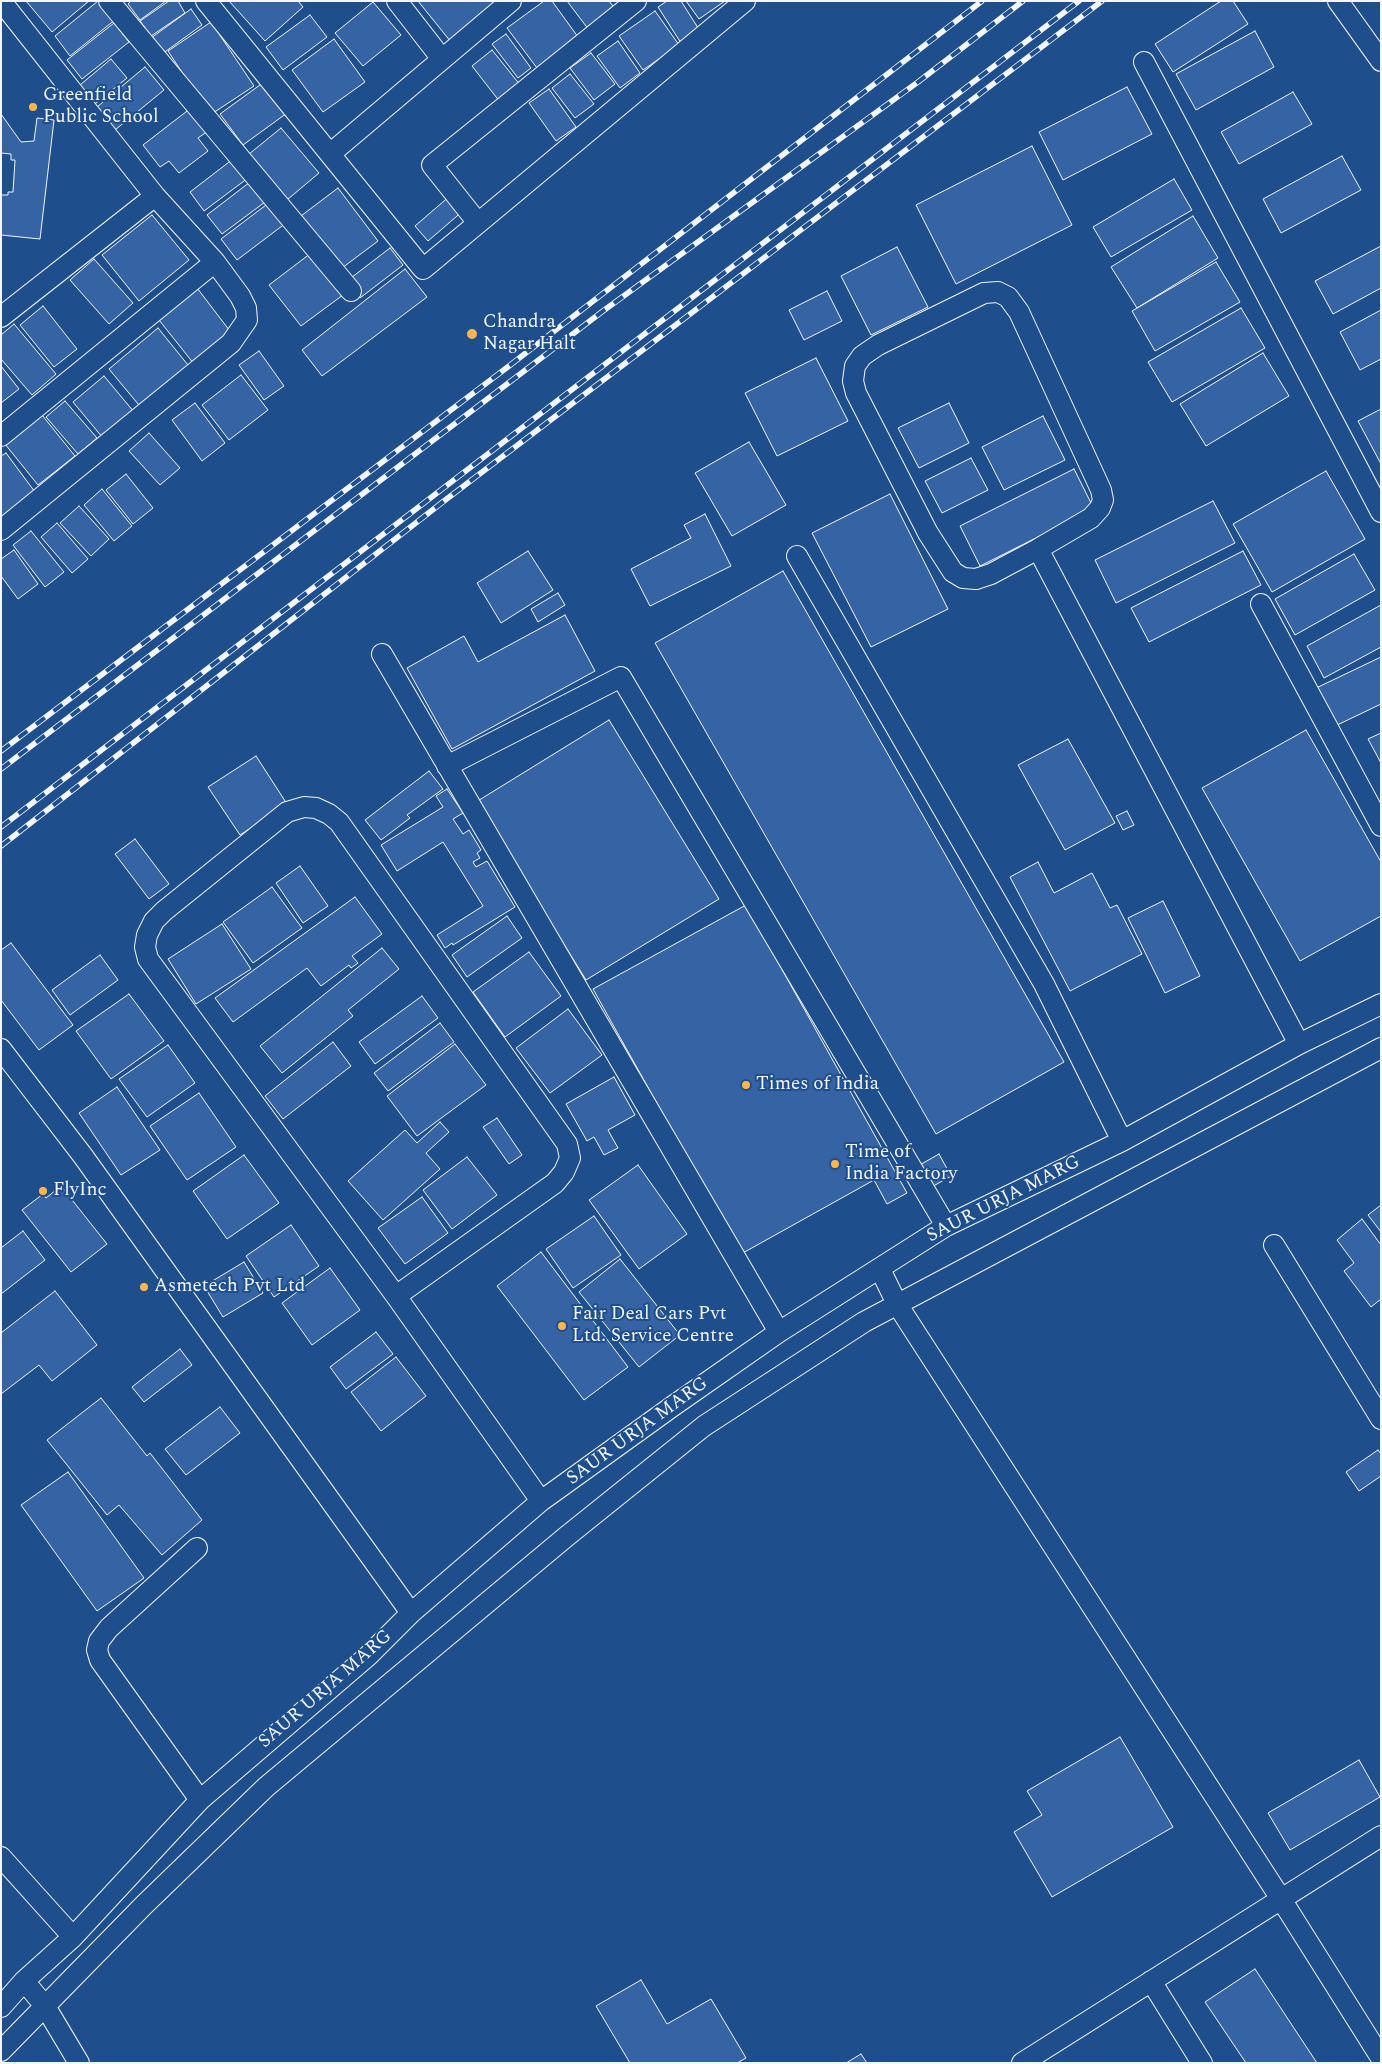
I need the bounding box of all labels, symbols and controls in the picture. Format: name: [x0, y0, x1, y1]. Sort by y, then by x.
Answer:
place label: Greenfield Public School: [43, 85, 159, 129]
marker: Greenfield Public School: [27, 101, 39, 113]
place label: Chandra Nagar Halt: [483, 312, 576, 356]
marker: Chandra Nagar Halt: [465, 327, 479, 341]
place label: Times of India: [756, 1074, 879, 1096]
marker: Times of India: [740, 1079, 752, 1091]
place label: Time of India Factory: [845, 1142, 957, 1186]
street label: SAUR URJA MARG: [923, 1151, 1085, 1249]
marker: Time of India Factory: [829, 1158, 841, 1170]
place label: FlyInc: [53, 1180, 107, 1202]
marker: FlyInc: [37, 1185, 49, 1197]
place label: Asmetech Pvt Ltd: [154, 1276, 305, 1298]
marker: Asmetech Pvt Ltd: [138, 1281, 150, 1293]
place label: Fair Deal Cars Pvt Ltd. Service Centre: [572, 1304, 734, 1348]
marker: Fair Deal Cars Pvt Ltd. Service Centre: [556, 1320, 568, 1332]
street label: SAUR URJA MARG: [563, 1373, 713, 1491]
street label: SAUR URJA MARG: [255, 1626, 397, 1754]

